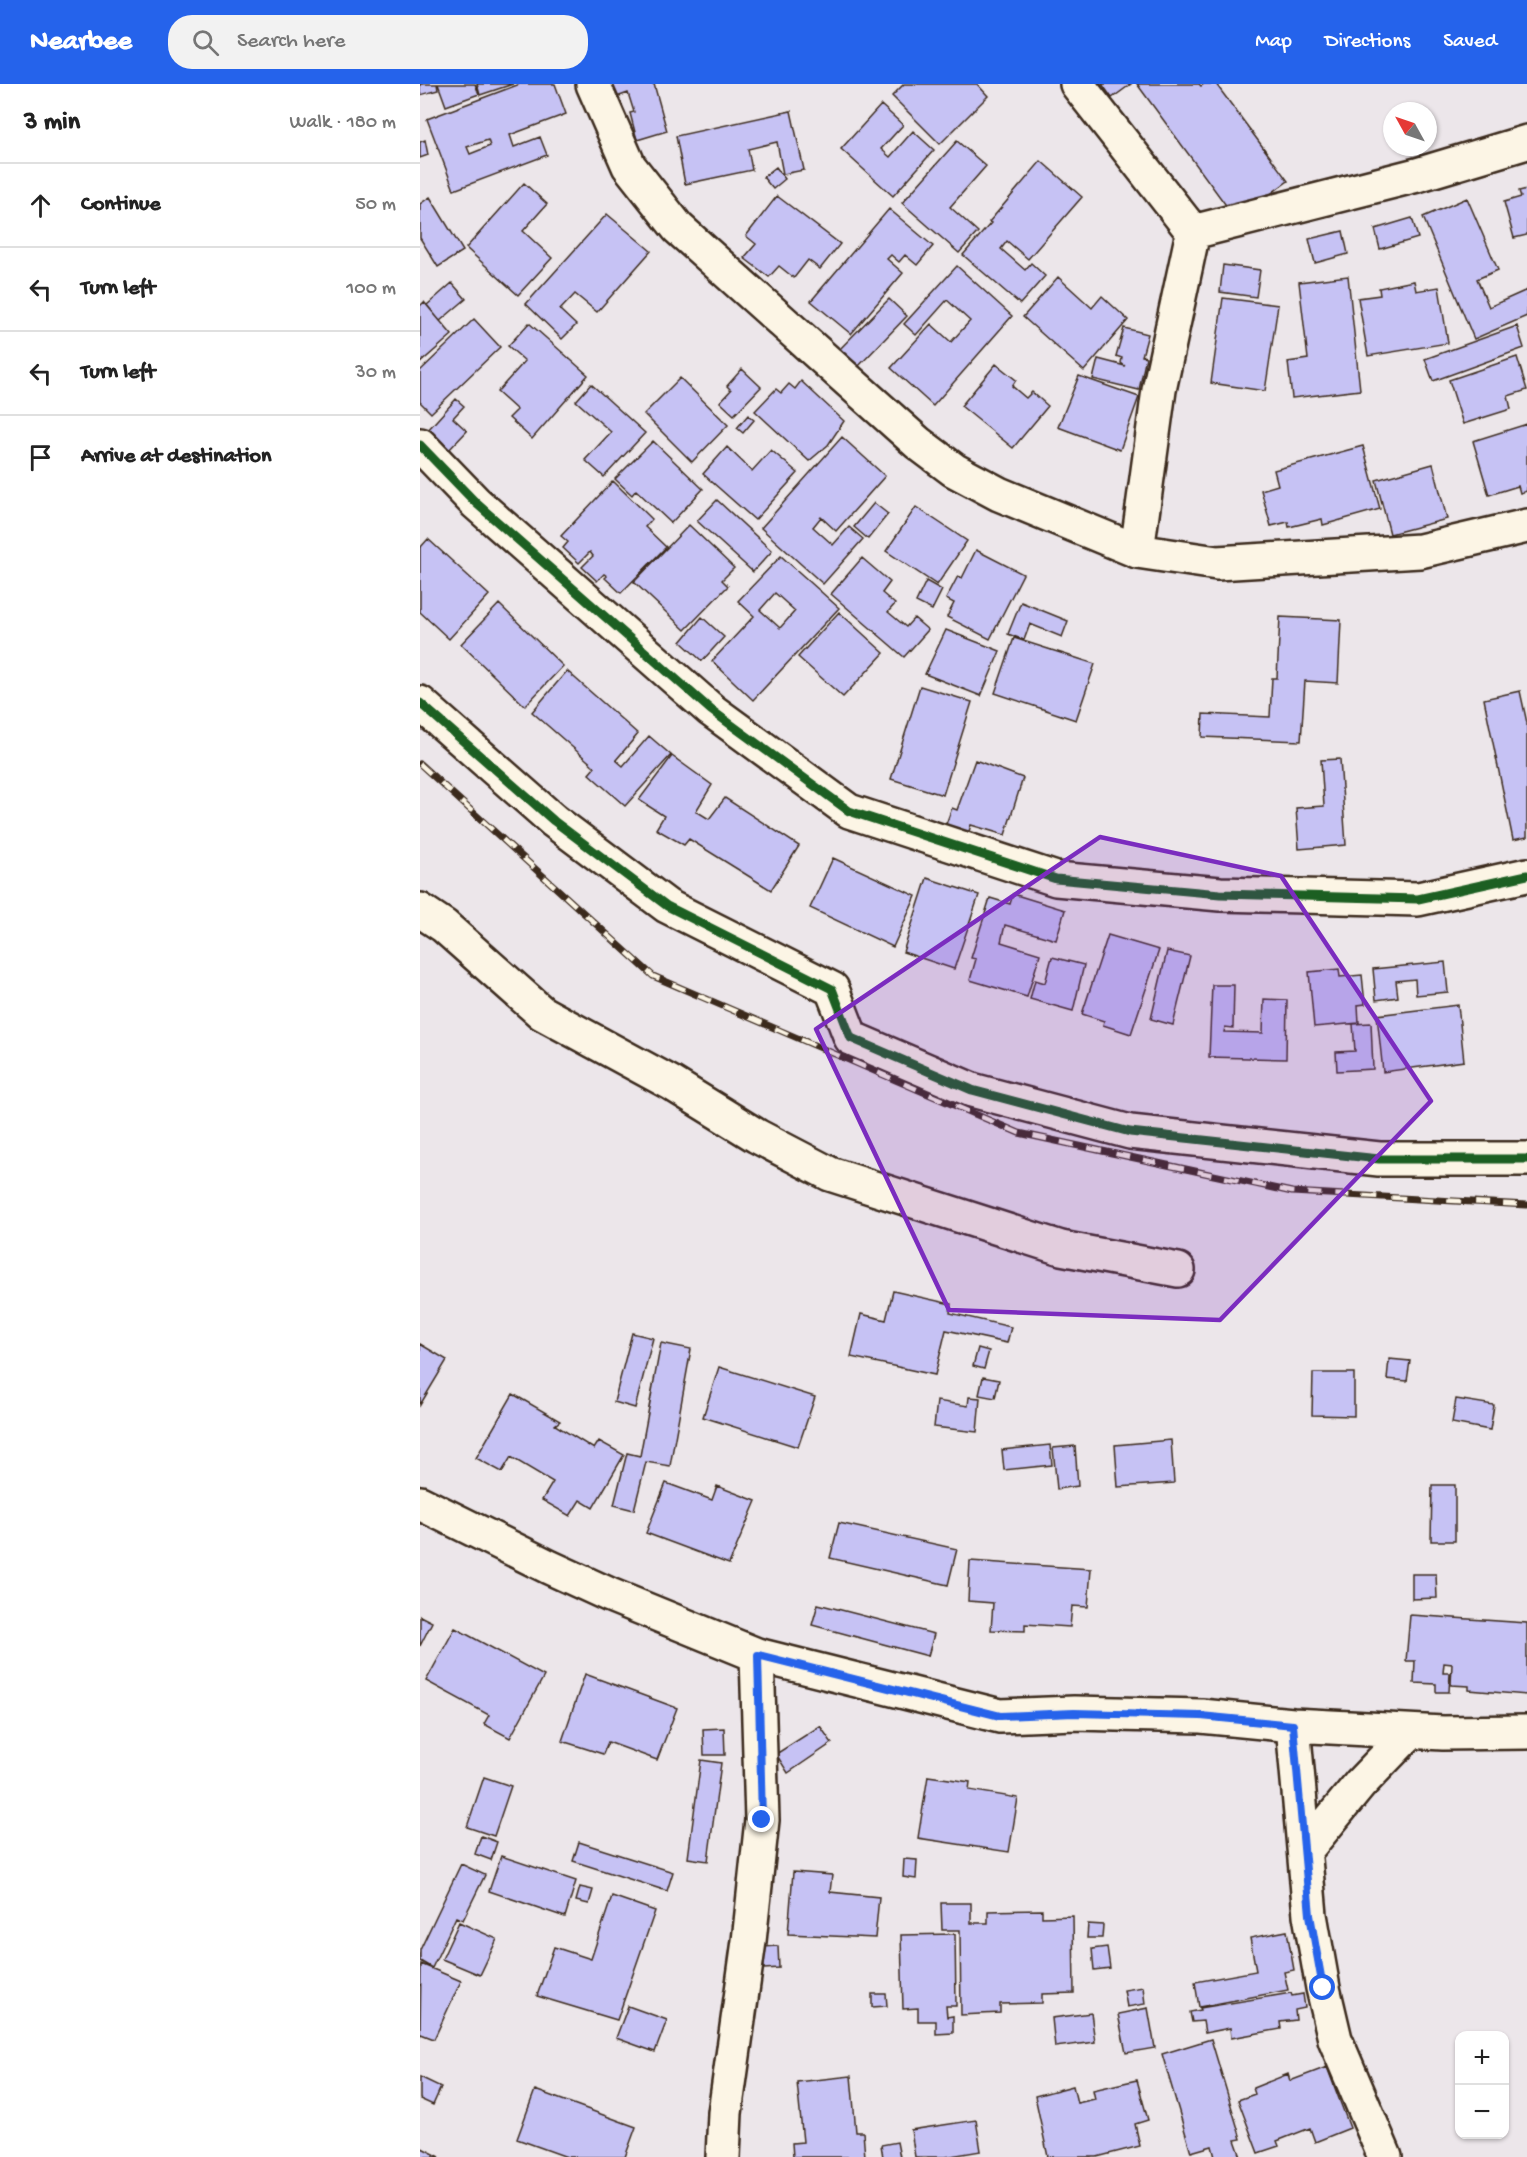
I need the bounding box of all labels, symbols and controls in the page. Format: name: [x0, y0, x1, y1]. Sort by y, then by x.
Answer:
search box: [168, 15, 588, 69]
text: Nearbee: [30, 26, 132, 59]
icon: search: [189, 26, 222, 59]
text: Search here: [237, 29, 345, 55]
text: Map: [1255, 30, 1292, 55]
text: Directions: [1325, 30, 1410, 55]
text: Saved: [1443, 30, 1497, 55]
north arrow: [1383, 102, 1437, 156]
text: 3 min: [24, 108, 80, 139]
text: Walk · 180 m: [289, 112, 396, 135]
icon: ahead: [24, 189, 57, 222]
text: Continue: [81, 192, 161, 218]
text: 50 m: [355, 194, 396, 217]
icon: left: [24, 273, 57, 306]
text: Turn left: [81, 276, 155, 302]
text: 100 m: [346, 278, 396, 301]
icon: left: [24, 357, 57, 390]
text: Turn left: [81, 360, 155, 386]
text: 30 m: [355, 362, 396, 385]
icon: arrive: [24, 441, 57, 474]
text: Arrive at destination: [81, 444, 271, 470]
route end: [748, 1806, 774, 1832]
route start: [1309, 1974, 1335, 2000]
map controls: [1455, 2031, 1509, 2139]
button: +: [1455, 2031, 1509, 2085]
button: −: [1455, 2085, 1509, 2139]

